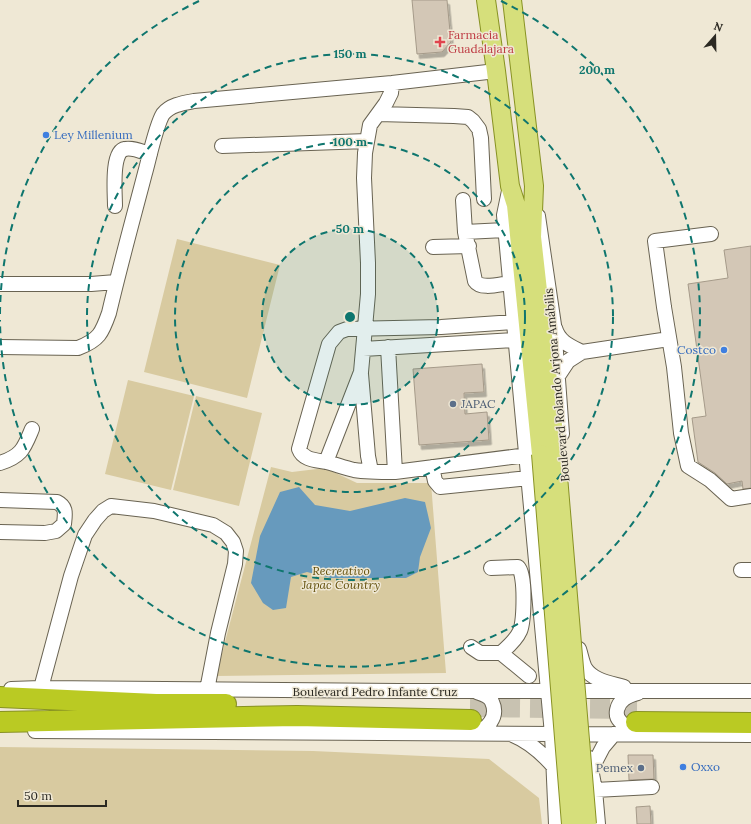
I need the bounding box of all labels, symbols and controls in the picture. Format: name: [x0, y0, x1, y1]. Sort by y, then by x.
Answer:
north arrow: [695, 16, 735, 56]
text: N: [712, 19, 725, 35]
place label: Farmacia Guadalajara: [448, 27, 514, 56]
marker: Farmacia Guadalajara: [435, 37, 445, 47]
text: 150 m: [333, 46, 367, 61]
text: 200 m: [579, 62, 615, 77]
place label: Ley Millenium: [54, 127, 133, 142]
marker: Ley Millenium: [41, 130, 51, 140]
text: 100 m: [333, 134, 367, 149]
text: 50 m: [336, 221, 364, 236]
street label: Boulevard Rolando Arjona Amábilis: [541, 287, 572, 482]
centre of rings: [343, 310, 357, 324]
place label: Costco: [677, 342, 716, 357]
marker: Costco: [719, 345, 729, 355]
place label: JAPAC: [460, 396, 496, 411]
marker: JAPAC: [448, 399, 458, 409]
park label: Recreativo Japac Country: [301, 563, 380, 592]
street label: Boulevard Pedro Infante Cruz: [293, 684, 457, 699]
place label: Oxxo: [691, 759, 720, 774]
place label: Pemex: [596, 760, 634, 775]
marker: Oxxo: [678, 762, 688, 772]
marker: Pemex: [636, 763, 646, 773]
scale bar: [18, 782, 106, 808]
text: 50 m: [24, 788, 52, 803]

